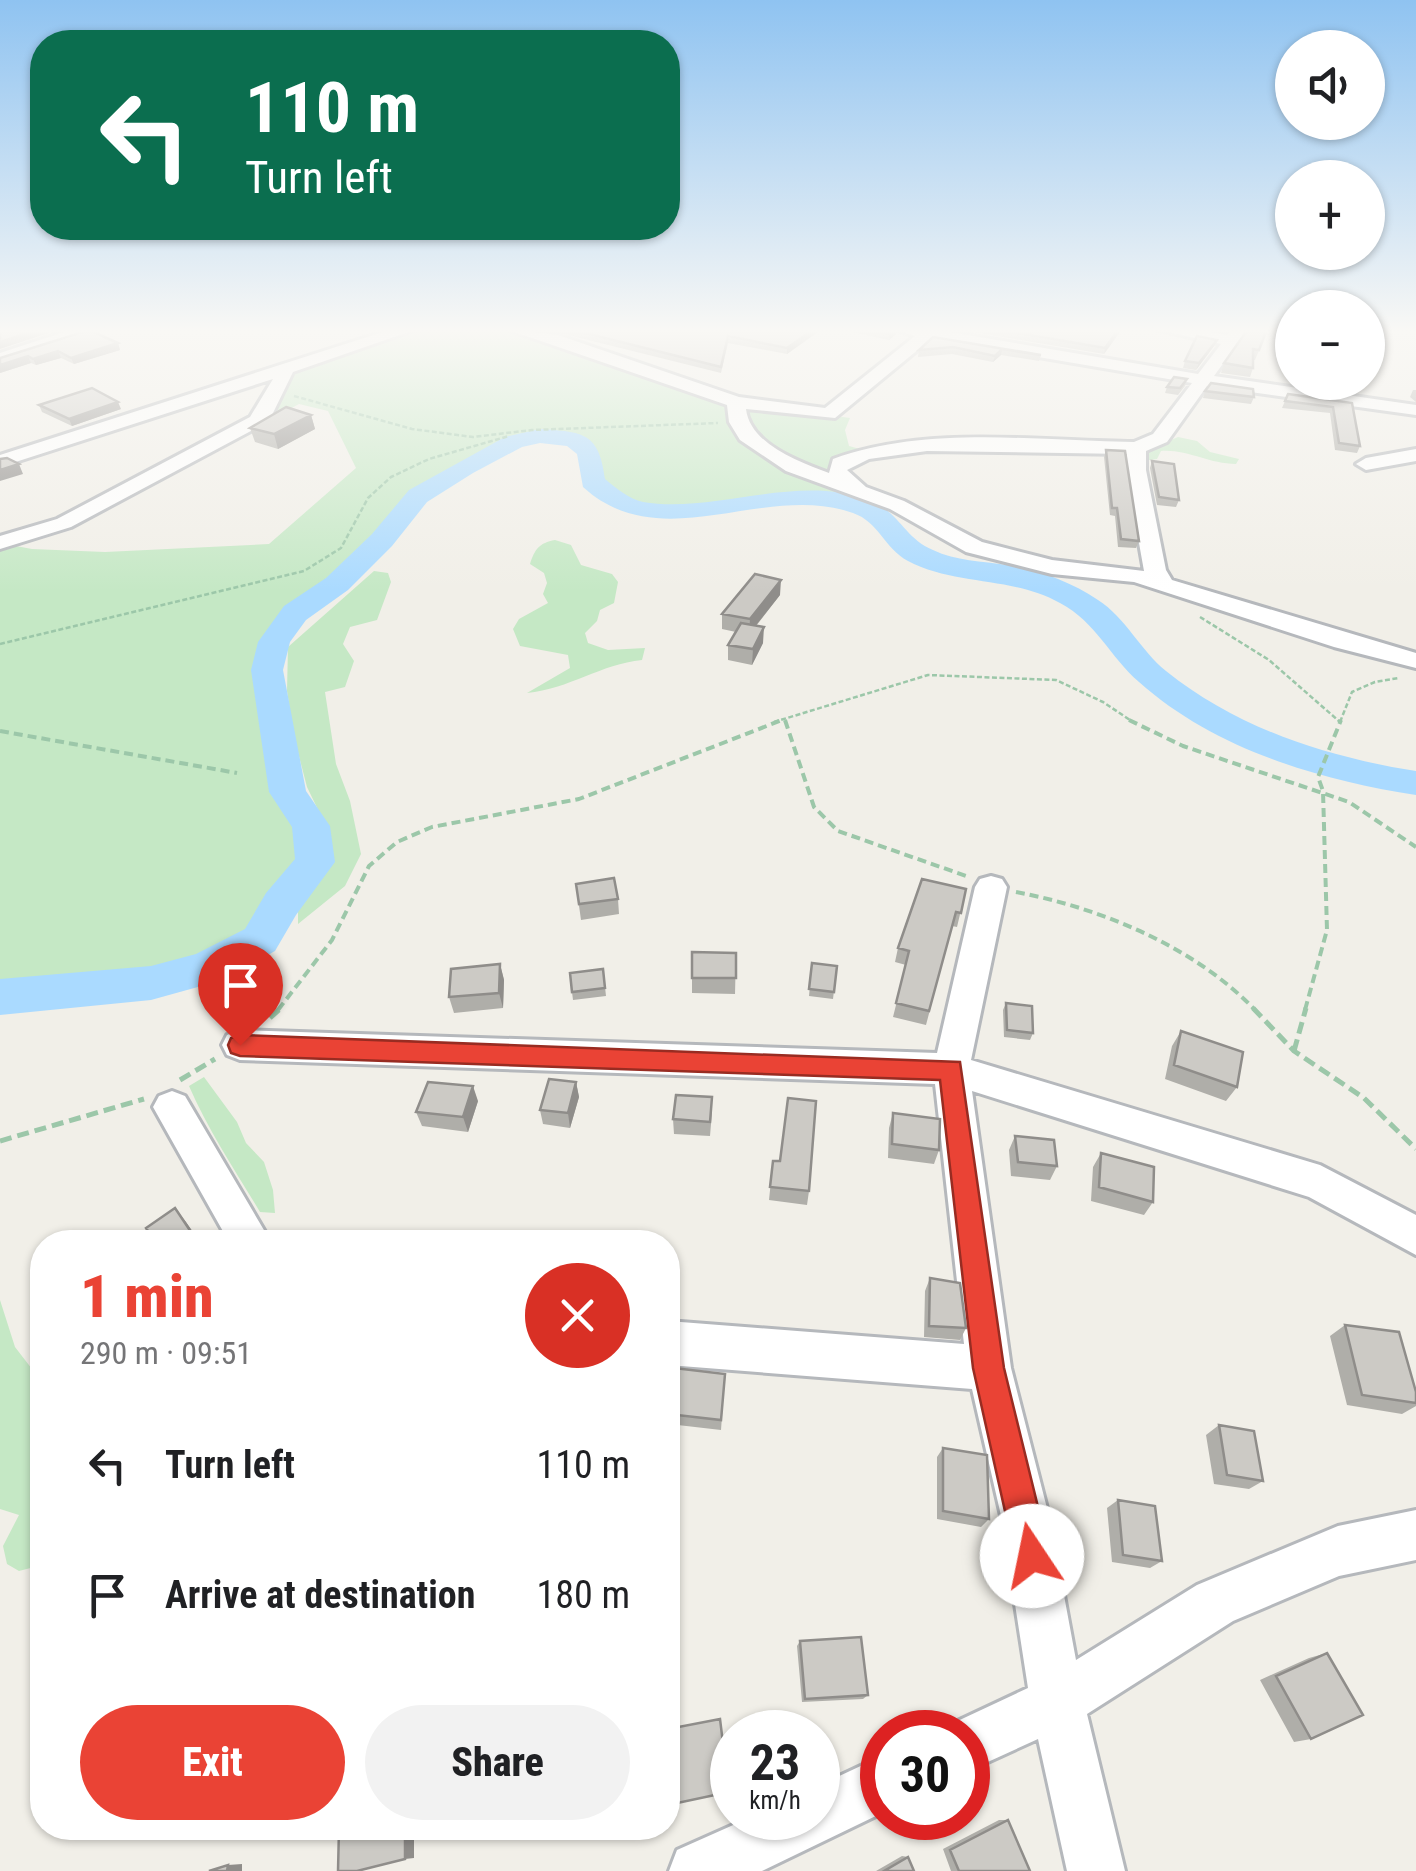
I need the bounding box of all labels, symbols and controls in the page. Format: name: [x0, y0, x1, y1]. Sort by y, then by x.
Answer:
map controls: [1275, 30, 1385, 400]
button: sound: [1275, 30, 1385, 140]
text: 110 m: [245, 67, 419, 149]
icon: left: [80, 70, 210, 200]
text: Turn left: [245, 151, 393, 204]
button: +: [1275, 160, 1385, 270]
button: −: [1275, 290, 1385, 400]
pin: [198, 943, 283, 1046]
icon: arrive: [213, 958, 268, 1013]
text: 1 min: [80, 1261, 214, 1332]
button: close: [525, 1263, 630, 1368]
text: 290 m · 09:51: [80, 1334, 252, 1372]
icon: left: [80, 1438, 135, 1493]
text: Turn left: [165, 1443, 295, 1487]
text: 110 m: [536, 1443, 630, 1487]
position arrow: [980, 1504, 1084, 1608]
icon: arrive: [80, 1568, 135, 1623]
text: Arrive at destination: [165, 1573, 475, 1617]
text: 180 m: [536, 1573, 630, 1617]
button: Exit: [80, 1705, 345, 1820]
button: Share: [365, 1705, 630, 1820]
speed limit sign: 30: [860, 1710, 990, 1840]
text: 23: [750, 1734, 800, 1792]
text: km/h: [749, 1786, 801, 1815]

